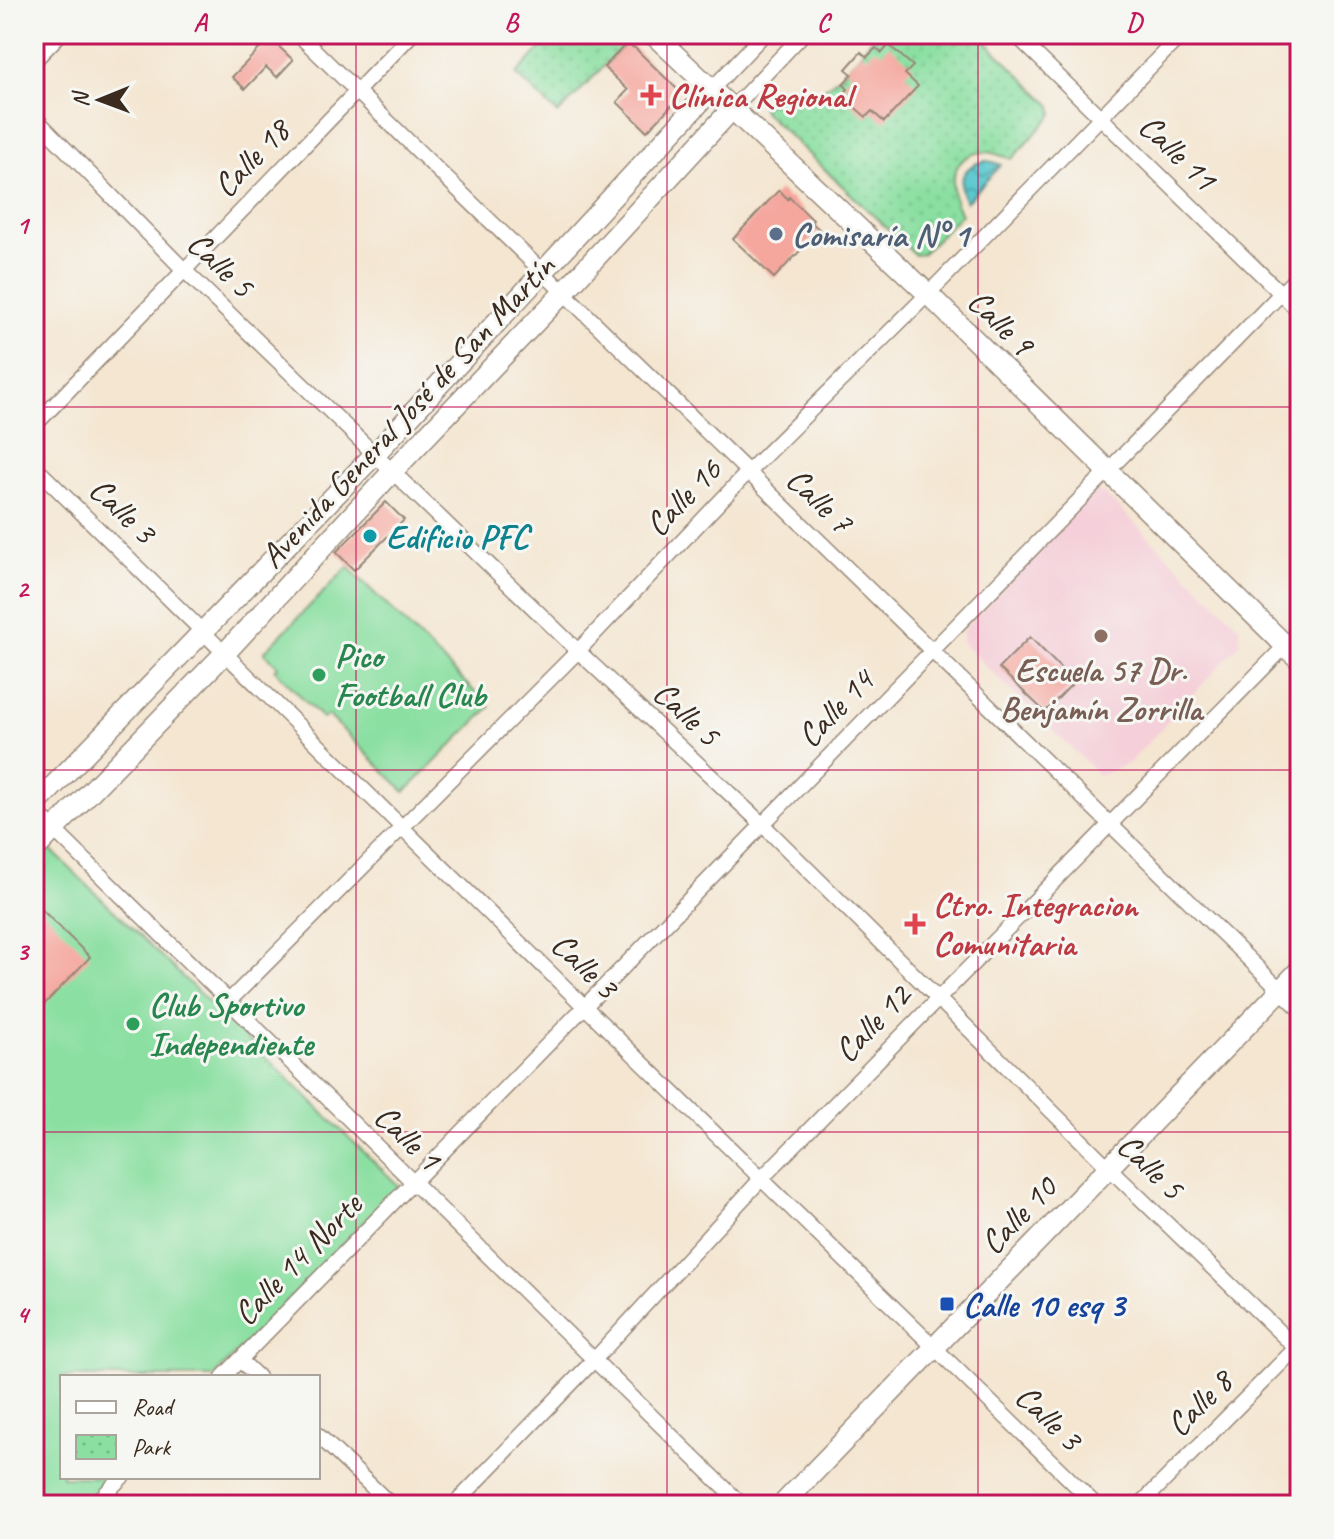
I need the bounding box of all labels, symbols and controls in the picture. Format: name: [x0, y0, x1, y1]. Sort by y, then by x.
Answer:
text: A: [193, 6, 208, 39]
text: B: [504, 6, 520, 39]
text: C: [817, 6, 833, 39]
text: D: [1126, 6, 1144, 39]
north arrow: [60, 60, 140, 140]
place label: Clínica Regional: [669, 74, 857, 117]
marker: Clínica Regional: [640, 84, 662, 106]
text: N: [67, 90, 95, 107]
street label: Calle 11: [1130, 104, 1227, 201]
street label: Calle 18: [203, 107, 301, 206]
text: 1: [16, 209, 31, 242]
place label: Comisaría N° 1: [792, 213, 973, 256]
street label: Calle 5: [178, 222, 265, 307]
marker: Comisaría N° 1: [767, 225, 785, 243]
street label: Avenida General José de San Martín: [250, 244, 565, 577]
street label: Calle 9: [959, 280, 1045, 366]
street label: Calle 16: [635, 448, 732, 545]
street label: Calle 7: [777, 458, 864, 543]
street label: Calle 3: [80, 468, 168, 554]
place label: Edificio PFC: [386, 515, 533, 558]
marker: Edificio PFC: [361, 527, 379, 545]
text: 2: [16, 572, 30, 605]
marker: Escuela 57 Dr. Benjamín Zorrilla: [1092, 627, 1110, 645]
place label: Pico Football Club: [335, 634, 489, 716]
place label: Escuela 57 Dr. Benjamín Zorrilla: [1000, 648, 1205, 730]
street label: Calle 14: [787, 657, 885, 756]
marker: Pico Football Club: [310, 666, 328, 684]
street label: Calle 5: [644, 671, 731, 756]
place label: Ctro. Integracion Comunitaria: [933, 883, 1140, 965]
marker: Ctro. Integracion Comunitaria: [904, 913, 926, 935]
street label: Calle 3: [542, 923, 630, 1009]
text: 3: [16, 935, 30, 968]
street label: Calle 12: [824, 973, 921, 1071]
place label: Club Sportivo Independiente: [149, 983, 316, 1065]
marker: Club Sportivo Independiente: [124, 1015, 142, 1033]
street label: Calle 1: [365, 1095, 452, 1180]
street label: Calle 5: [1108, 1124, 1195, 1209]
street label: Calle 10: [970, 1165, 1067, 1263]
street label: Calle 14 Norte: [223, 1182, 372, 1334]
place label: Calle 10 esq 3: [963, 1283, 1127, 1326]
marker: Calle 10 esq 3: [938, 1295, 956, 1313]
text: 4: [16, 1298, 31, 1331]
street label: Calle 8: [1157, 1358, 1244, 1445]
legend: [60, 1375, 320, 1479]
street label: Calle 3: [1006, 1375, 1094, 1461]
text: Road: [132, 1392, 176, 1422]
text: Park: [132, 1432, 172, 1462]

